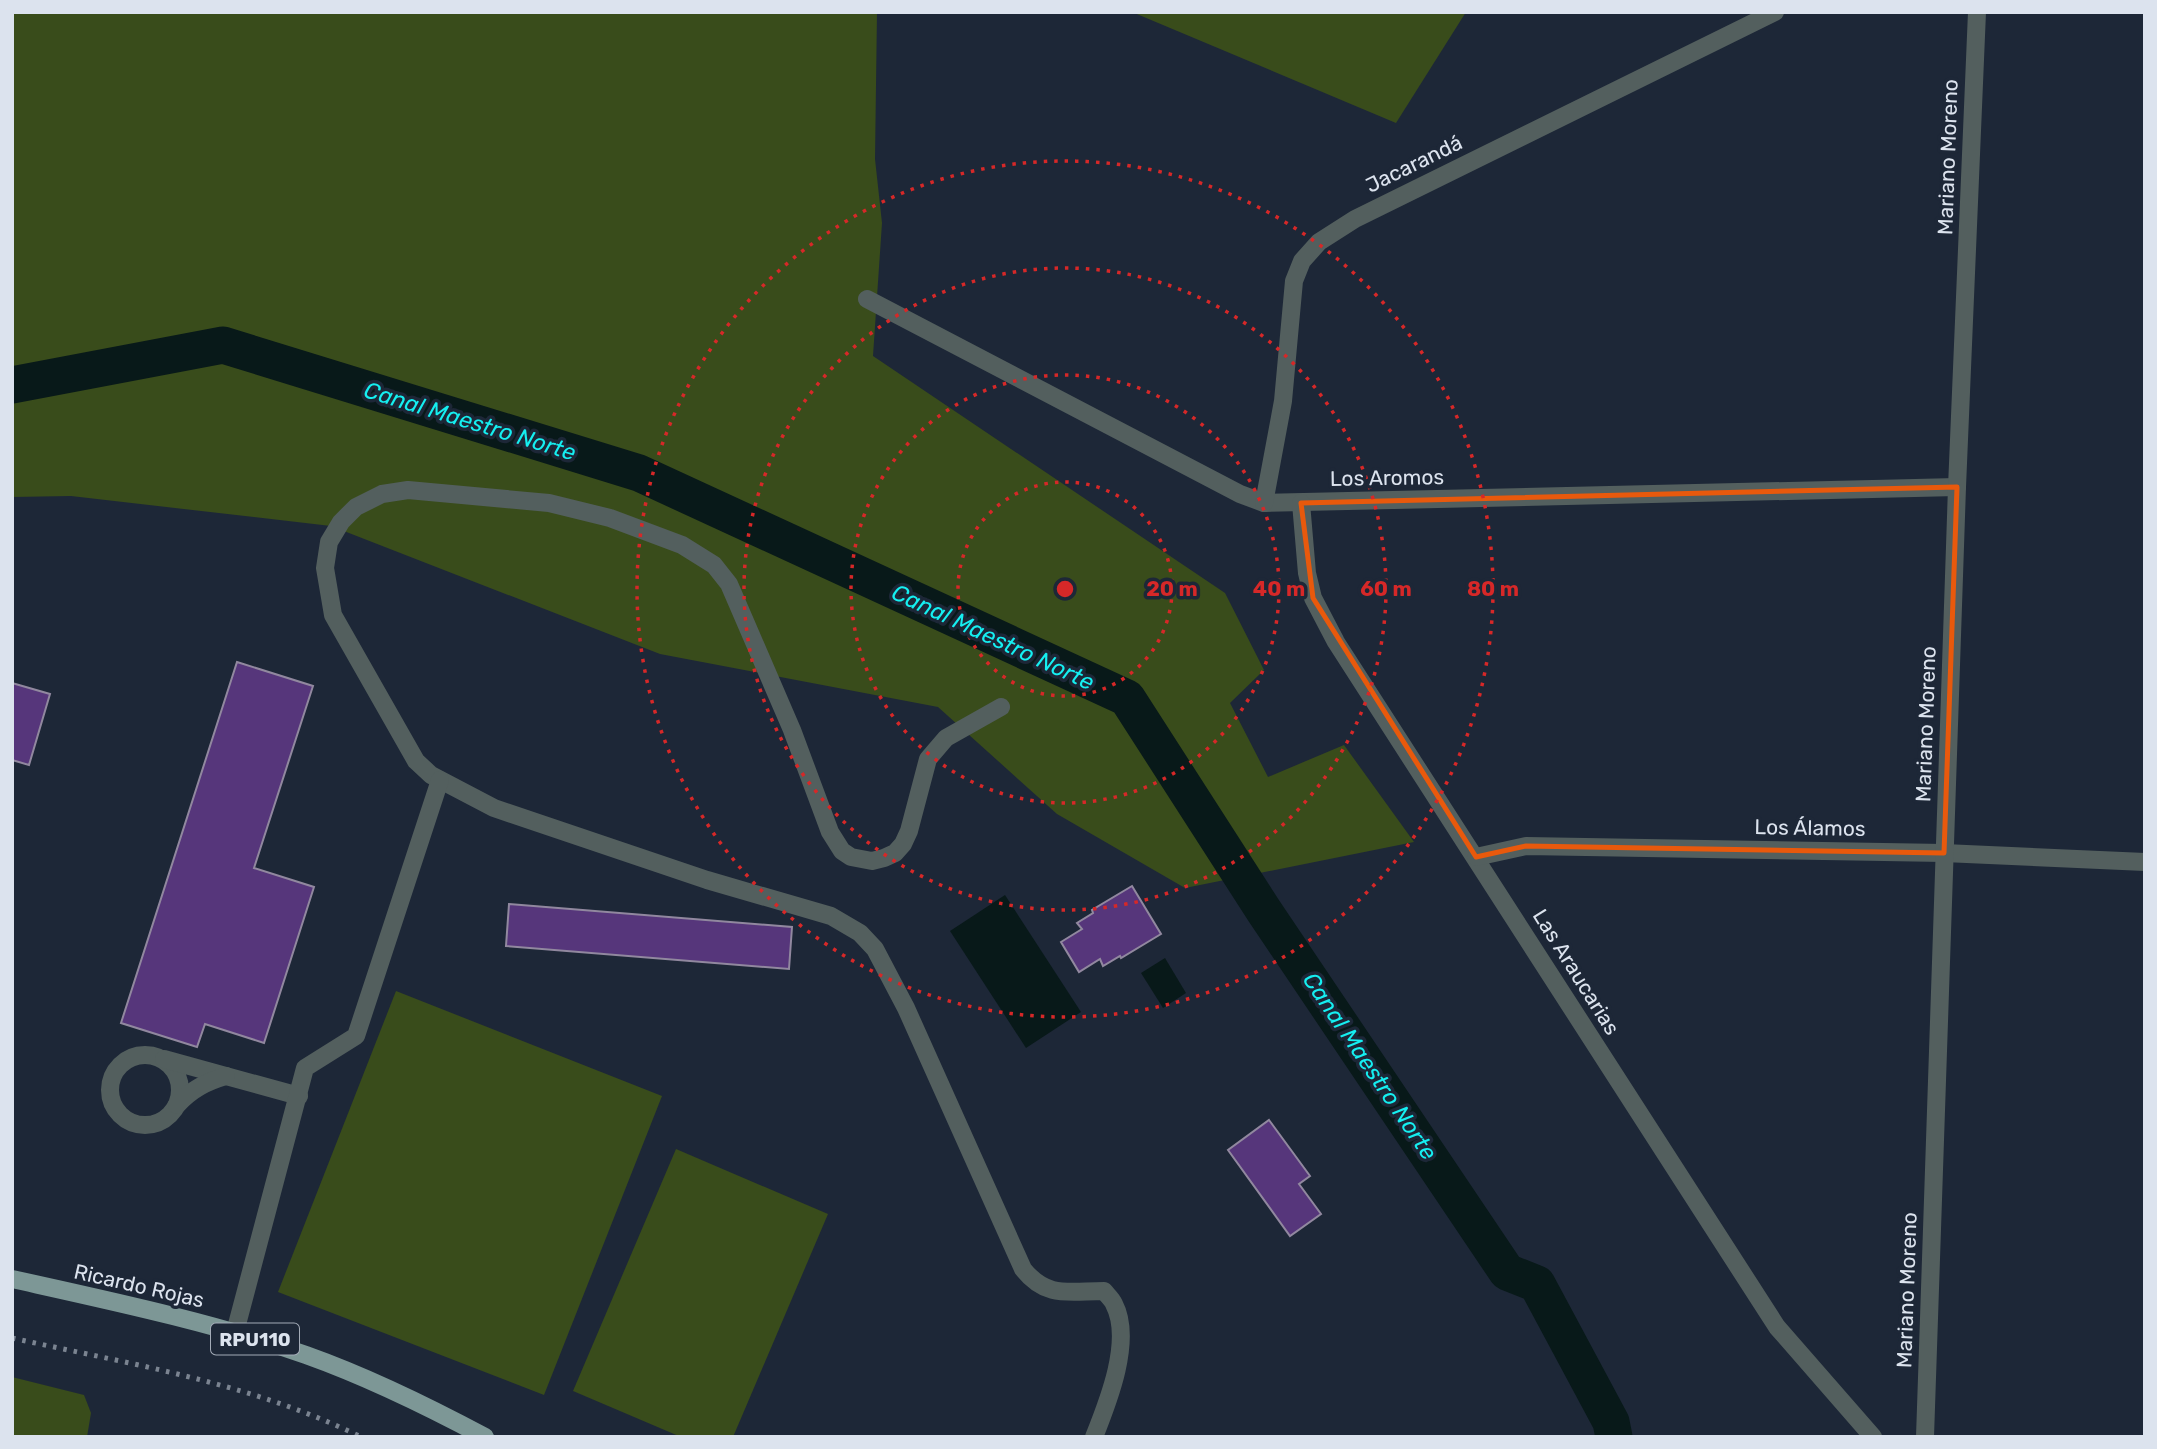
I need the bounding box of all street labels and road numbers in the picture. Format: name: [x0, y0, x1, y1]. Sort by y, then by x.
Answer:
street label: Mariano Moreno: [1932, 79, 1963, 235]
street label: Jacarandá: [1361, 129, 1466, 198]
street label: Los Aromos: [1330, 464, 1444, 491]
street label: Mariano Moreno: [1910, 646, 1941, 802]
street label: Los Álamos: [1754, 814, 1866, 841]
street label: Las Araucarias: [1528, 904, 1625, 1039]
street label: Mariano Moreno: [1891, 1212, 1922, 1368]
street label: Ricardo Rojas: [72, 1258, 207, 1313]
road number: RPU110: [211, 1324, 299, 1354]

